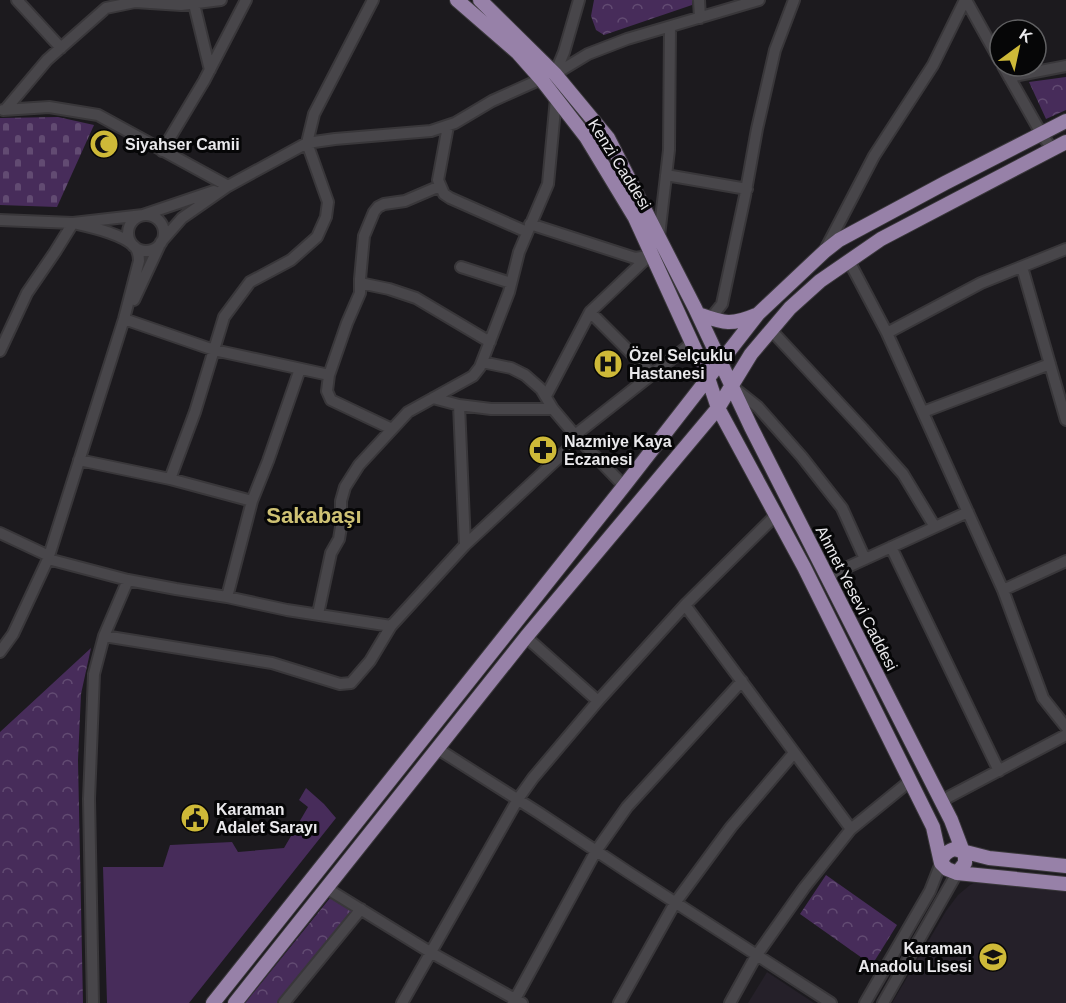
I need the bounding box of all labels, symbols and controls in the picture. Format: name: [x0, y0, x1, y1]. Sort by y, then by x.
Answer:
north arrow: [988, 18, 1048, 78]
text: K: [1016, 26, 1036, 46]
street label: Kenzi Caddesi: [585, 116, 654, 213]
mosque icon: Siyahser Camii: [88, 128, 120, 160]
place label: Siyahser Camii: [125, 136, 240, 153]
place label: Özel Selçuklu Hastanesi: [629, 346, 733, 382]
hospital icon: Özel Selçuklu Hastanesi: [592, 348, 624, 380]
place label: Nazmiye Kaya Eczanesi: [564, 433, 672, 468]
pharmacy icon: Nazmiye Kaya Eczanesi: [527, 434, 559, 466]
district label: Sakabaşı: [266, 503, 362, 528]
street label: Ahmet Yesevi Caddesi: [813, 523, 900, 673]
place label: Karaman Adalet Sarayı: [216, 801, 317, 836]
public building icon: Karaman Adalet Sarayı: [179, 802, 211, 834]
place label: Karaman Anadolu Lisesi: [858, 940, 972, 975]
school or university icon: Karaman Anadolu Lisesi: [977, 941, 1009, 973]

